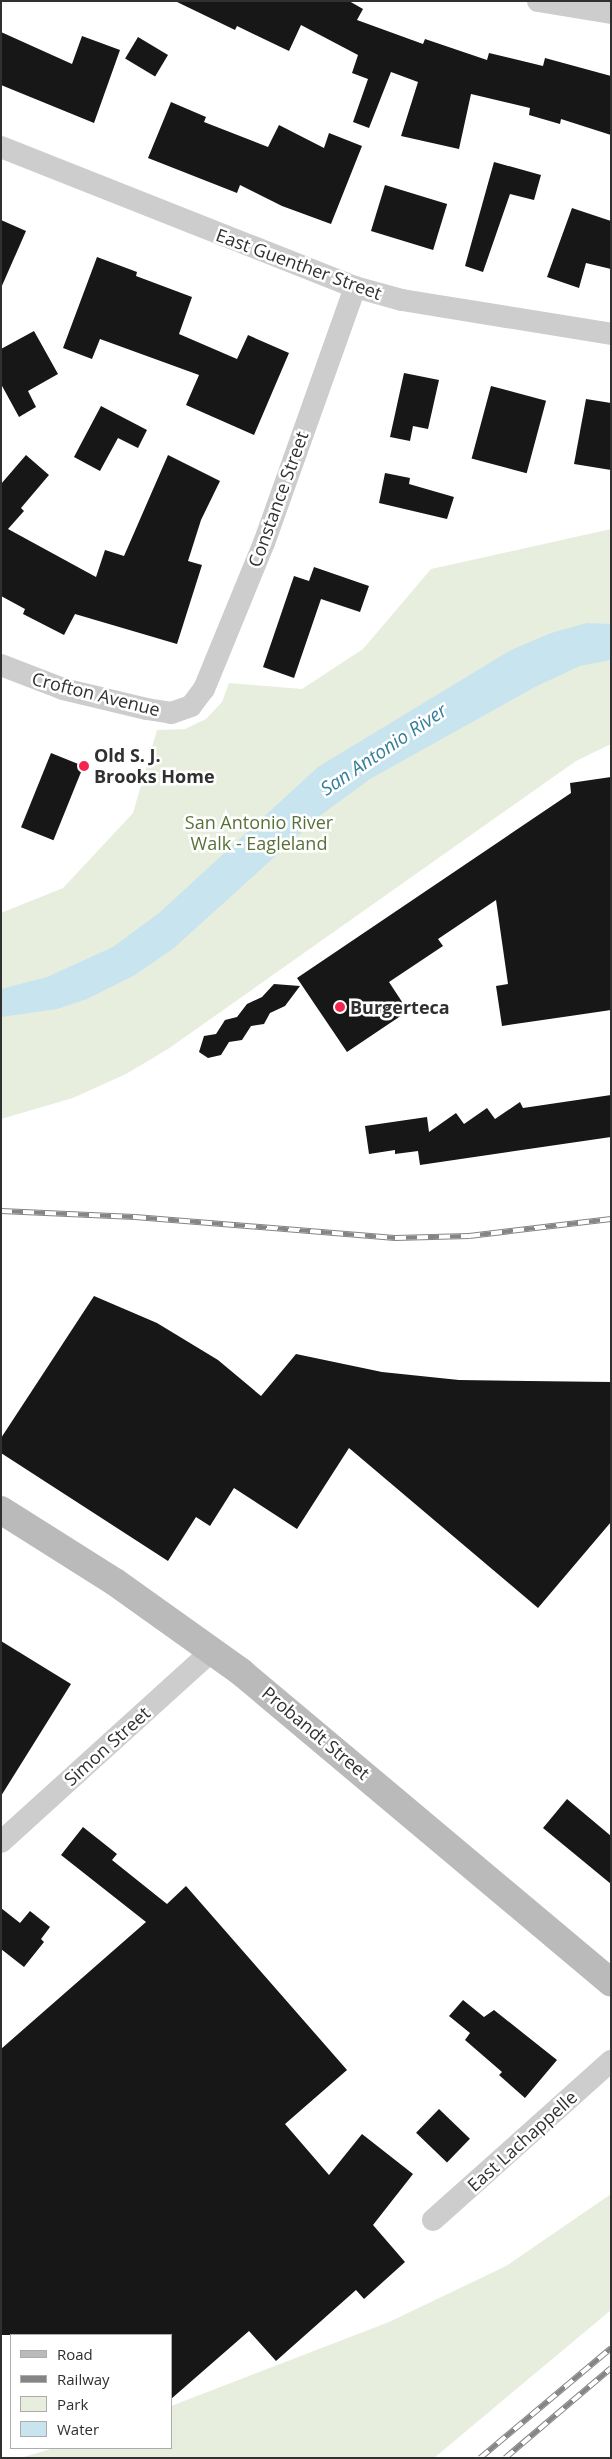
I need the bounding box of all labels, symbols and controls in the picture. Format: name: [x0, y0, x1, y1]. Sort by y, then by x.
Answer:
street label: East Guenther Street: [213, 224, 385, 304]
street label: Constance Street: [243, 428, 313, 570]
street label: Crofton Avenue: [30, 668, 162, 720]
water label: San Antonio River: [316, 699, 452, 801]
place label: Old S. J. Brooks Home: [94, 745, 215, 788]
marker: Old S. J. Brooks Home: [78, 760, 90, 772]
park label: San Antonio River Walk - Eagleland: [185, 812, 333, 854]
place label: Burgerteca: [350, 996, 450, 1018]
marker: Burgerteca: [334, 1001, 346, 1013]
street label: Probandt Street: [258, 1682, 374, 1784]
street label: Simon Street: [60, 1702, 154, 1790]
street label: East Lachappelle: [463, 2086, 581, 2196]
legend: [10, 2334, 172, 2449]
text: Road: [57, 2344, 93, 2364]
text: Railway: [57, 2369, 110, 2389]
text: Park: [57, 2394, 88, 2414]
text: Water: [57, 2419, 99, 2439]

